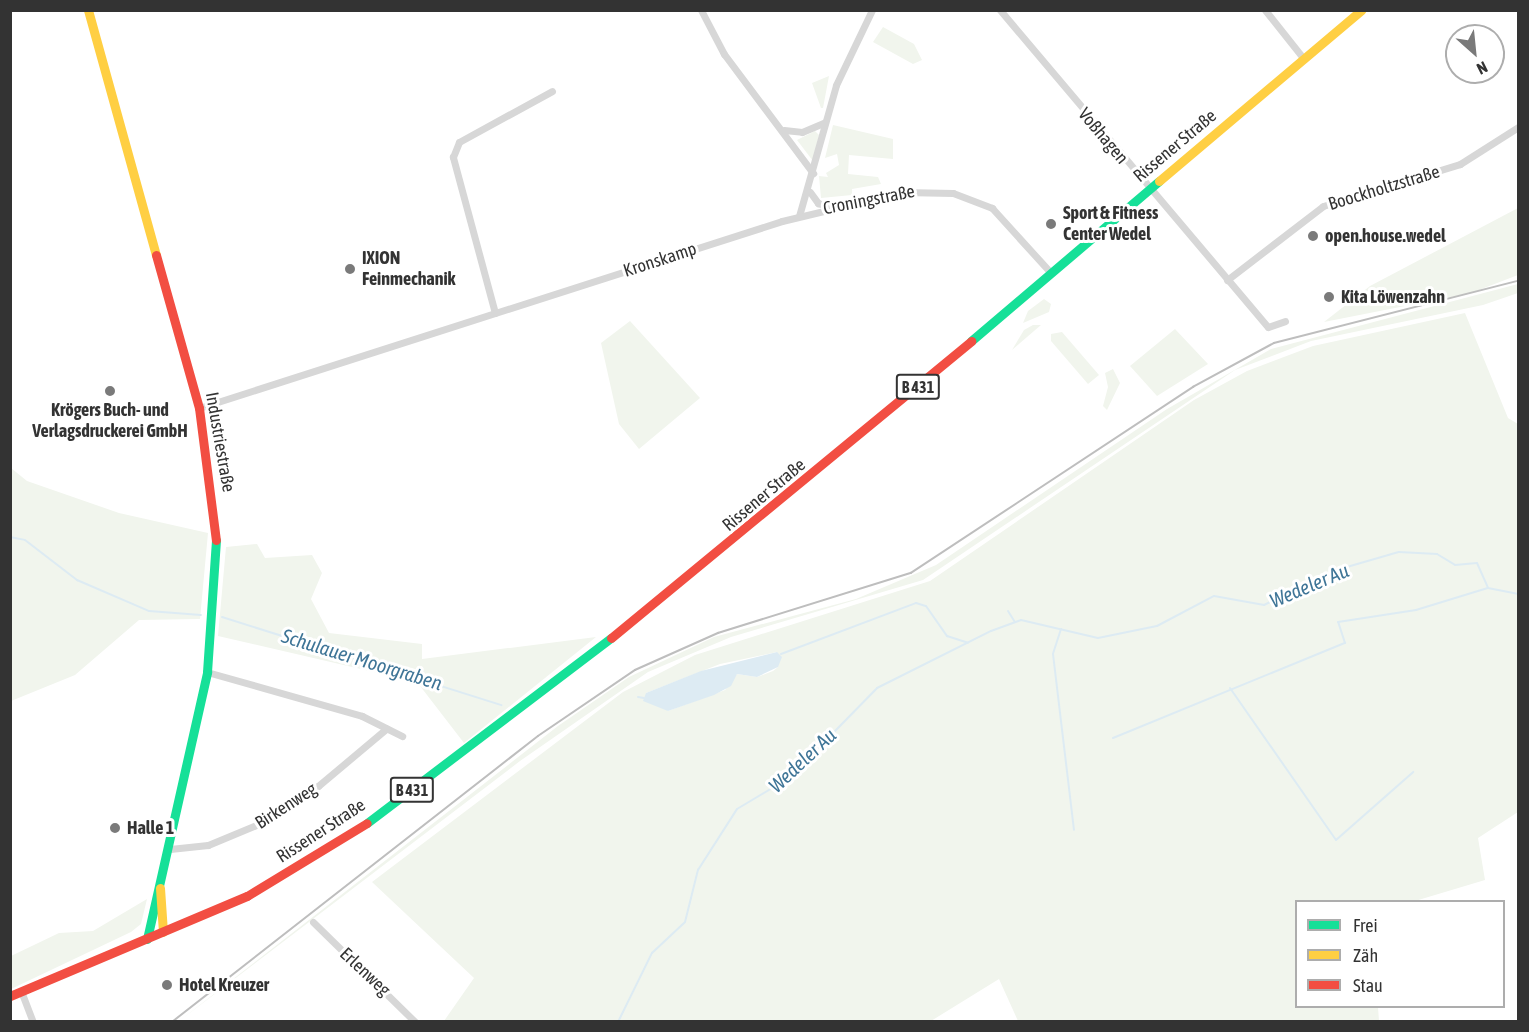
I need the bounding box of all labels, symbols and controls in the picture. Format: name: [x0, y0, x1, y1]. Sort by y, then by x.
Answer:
north arrow: [1445, 24, 1505, 84]
text: N: [1474, 58, 1491, 78]
street label: Voßhagen: [1073, 104, 1133, 168]
street label: Rissener Straße: [1129, 105, 1221, 187]
street label: Boockholtzstraße: [1326, 161, 1442, 215]
street label: Croningstraße: [821, 181, 917, 219]
place label: Sport & Fitness Center Wedel: [1063, 203, 1158, 246]
marker: Sport & Fitness Center Wedel: [1044, 217, 1058, 231]
place label: open.house.wedel: [1325, 225, 1446, 247]
marker: open.house.wedel: [1306, 229, 1320, 243]
street label: Kronskamp: [621, 238, 699, 282]
place label: IXION Feinmechanik: [362, 248, 456, 290]
marker: IXION Feinmechanik: [343, 262, 357, 276]
place label: Kita Löwenzahn: [1341, 286, 1445, 308]
marker: Kita Löwenzahn: [1322, 290, 1336, 304]
road number: B 431: [896, 374, 940, 400]
marker: Krögers Buch- und Verlagsdruckerei GmbH: [103, 384, 117, 398]
street label: Industriestraße: [201, 390, 239, 494]
place label: Krögers Buch- und Verlagsdruckerei GmbH: [32, 400, 188, 442]
street label: Rissener Straße: [718, 454, 810, 536]
water label: Wedeler Au: [1266, 558, 1352, 612]
water label: Schulauer Moorgraben: [279, 623, 445, 695]
water label: Wedeler Au: [763, 723, 841, 797]
road number: B 431: [390, 777, 434, 803]
street label: Birkenweg: [251, 778, 321, 834]
street label: Rissener Straße: [273, 794, 369, 868]
place label: Halle 1: [127, 817, 174, 839]
marker: Halle 1: [108, 821, 122, 835]
legend: [1295, 900, 1505, 1008]
text: Frei: [1353, 915, 1378, 936]
street label: Erlenweg: [335, 943, 395, 1001]
text: Zäh: [1353, 945, 1378, 966]
place label: Hotel Kreuzer: [179, 974, 269, 996]
text: Stau: [1353, 975, 1383, 996]
marker: Hotel Kreuzer: [160, 978, 174, 992]

